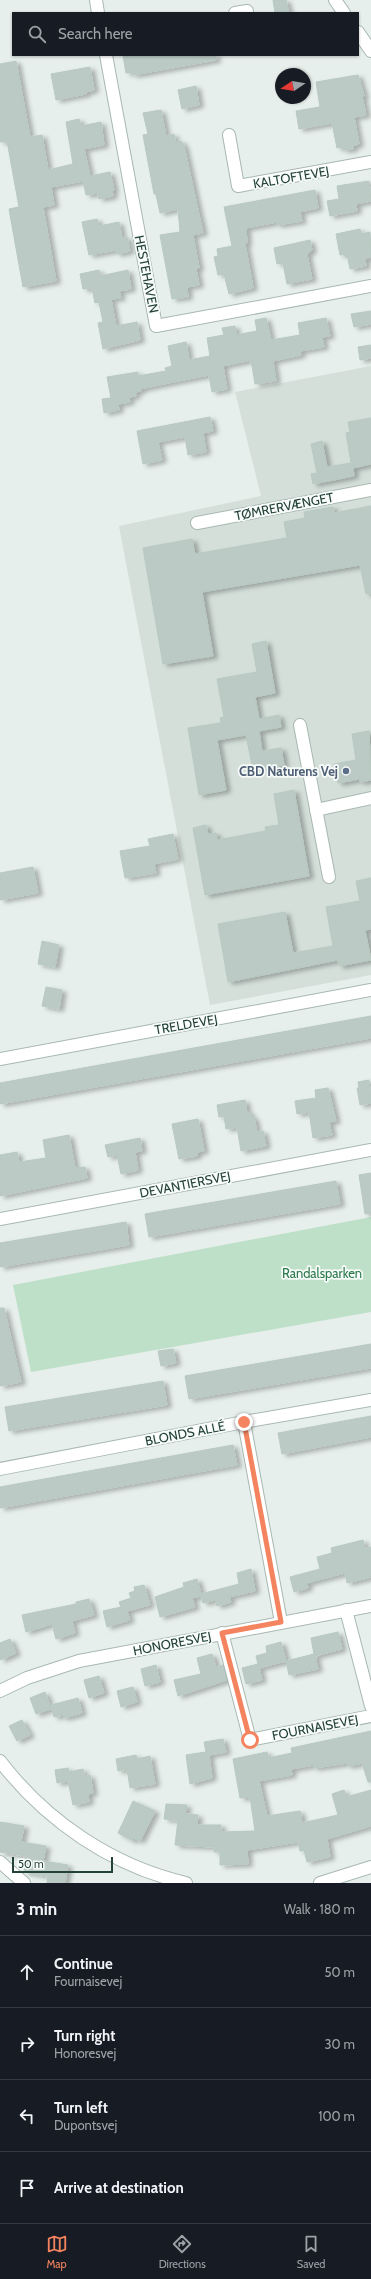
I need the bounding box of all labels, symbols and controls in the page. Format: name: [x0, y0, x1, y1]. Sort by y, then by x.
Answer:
search box: [12, 12, 359, 56]
icon: search: [26, 23, 48, 45]
text: Search here: [58, 25, 133, 43]
north arrow: [275, 68, 311, 104]
street label: KALTOFTEVEJ: [252, 162, 330, 192]
street label: HESTEHAVEN: [132, 234, 162, 314]
street label: TØMRERVÆNGET: [233, 489, 335, 523]
place label: CBD Naturens Vej: [239, 763, 338, 779]
marker: CBD Naturens Vej: [341, 766, 351, 776]
street label: TRELDEVEJ: [153, 1011, 219, 1037]
street label: DEVANTIERSVEJ: [138, 1167, 232, 1201]
park label: Randalsparken: [282, 1265, 362, 1281]
route end: [235, 1413, 253, 1431]
street label: BLONDS ALLÉ: [143, 1416, 226, 1449]
street label: HONORESVEJ: [131, 1628, 213, 1658]
street label: FOURNAISEVEJ: [270, 1711, 360, 1743]
route start: [241, 1731, 259, 1749]
scale bar: [12, 1855, 113, 1874]
text: 50 m: [18, 1857, 44, 1871]
text: 3 min: [16, 1899, 57, 1919]
text: Walk · 180 m: [284, 1901, 355, 1917]
text: Continue: [54, 1955, 113, 1973]
icon: ahead: [16, 1961, 38, 1983]
text: 50 m: [325, 1964, 355, 1980]
text: Fournaisevej: [54, 1973, 122, 1989]
text: Turn right: [54, 2027, 115, 2045]
icon: right: [16, 2033, 38, 2055]
text: 30 m: [325, 2036, 355, 2052]
text: Honoresvej: [54, 2045, 116, 2061]
text: Turn left: [54, 2099, 108, 2117]
icon: left: [16, 2105, 38, 2127]
text: 100 m: [318, 2108, 355, 2124]
text: Dupontsvej: [54, 2117, 117, 2133]
icon: arrive: [16, 2177, 38, 2199]
text: Arrive at destination: [54, 2179, 184, 2197]
tab: Map: [46, 2233, 68, 2271]
tab: Directions: [159, 2233, 206, 2271]
tab: Saved: [297, 2233, 325, 2271]

